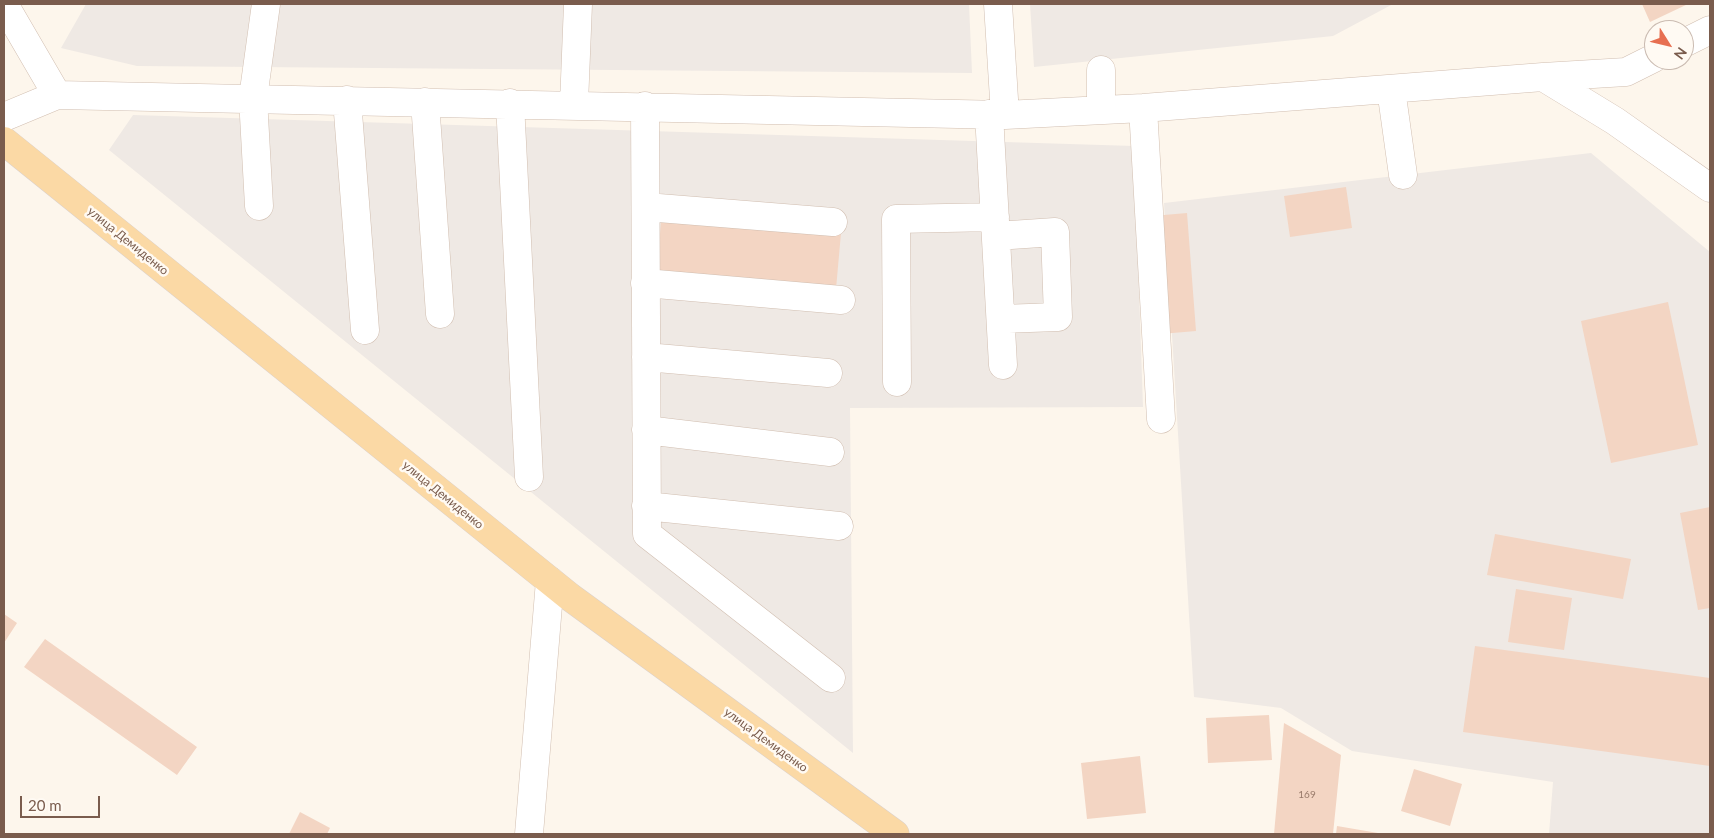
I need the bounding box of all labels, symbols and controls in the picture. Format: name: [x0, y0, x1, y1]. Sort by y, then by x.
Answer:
north arrow: [1644, 20, 1694, 70]
text: N: [1671, 44, 1691, 63]
street label: улица Демиденко: [85, 204, 171, 278]
street label: улица Демиденко: [400, 458, 486, 532]
street label: улица Демиденко: [721, 705, 811, 775]
scale bar: [22, 786, 102, 818]
house number: 169: [1298, 789, 1316, 801]
text: 20 m: [28, 796, 62, 814]

